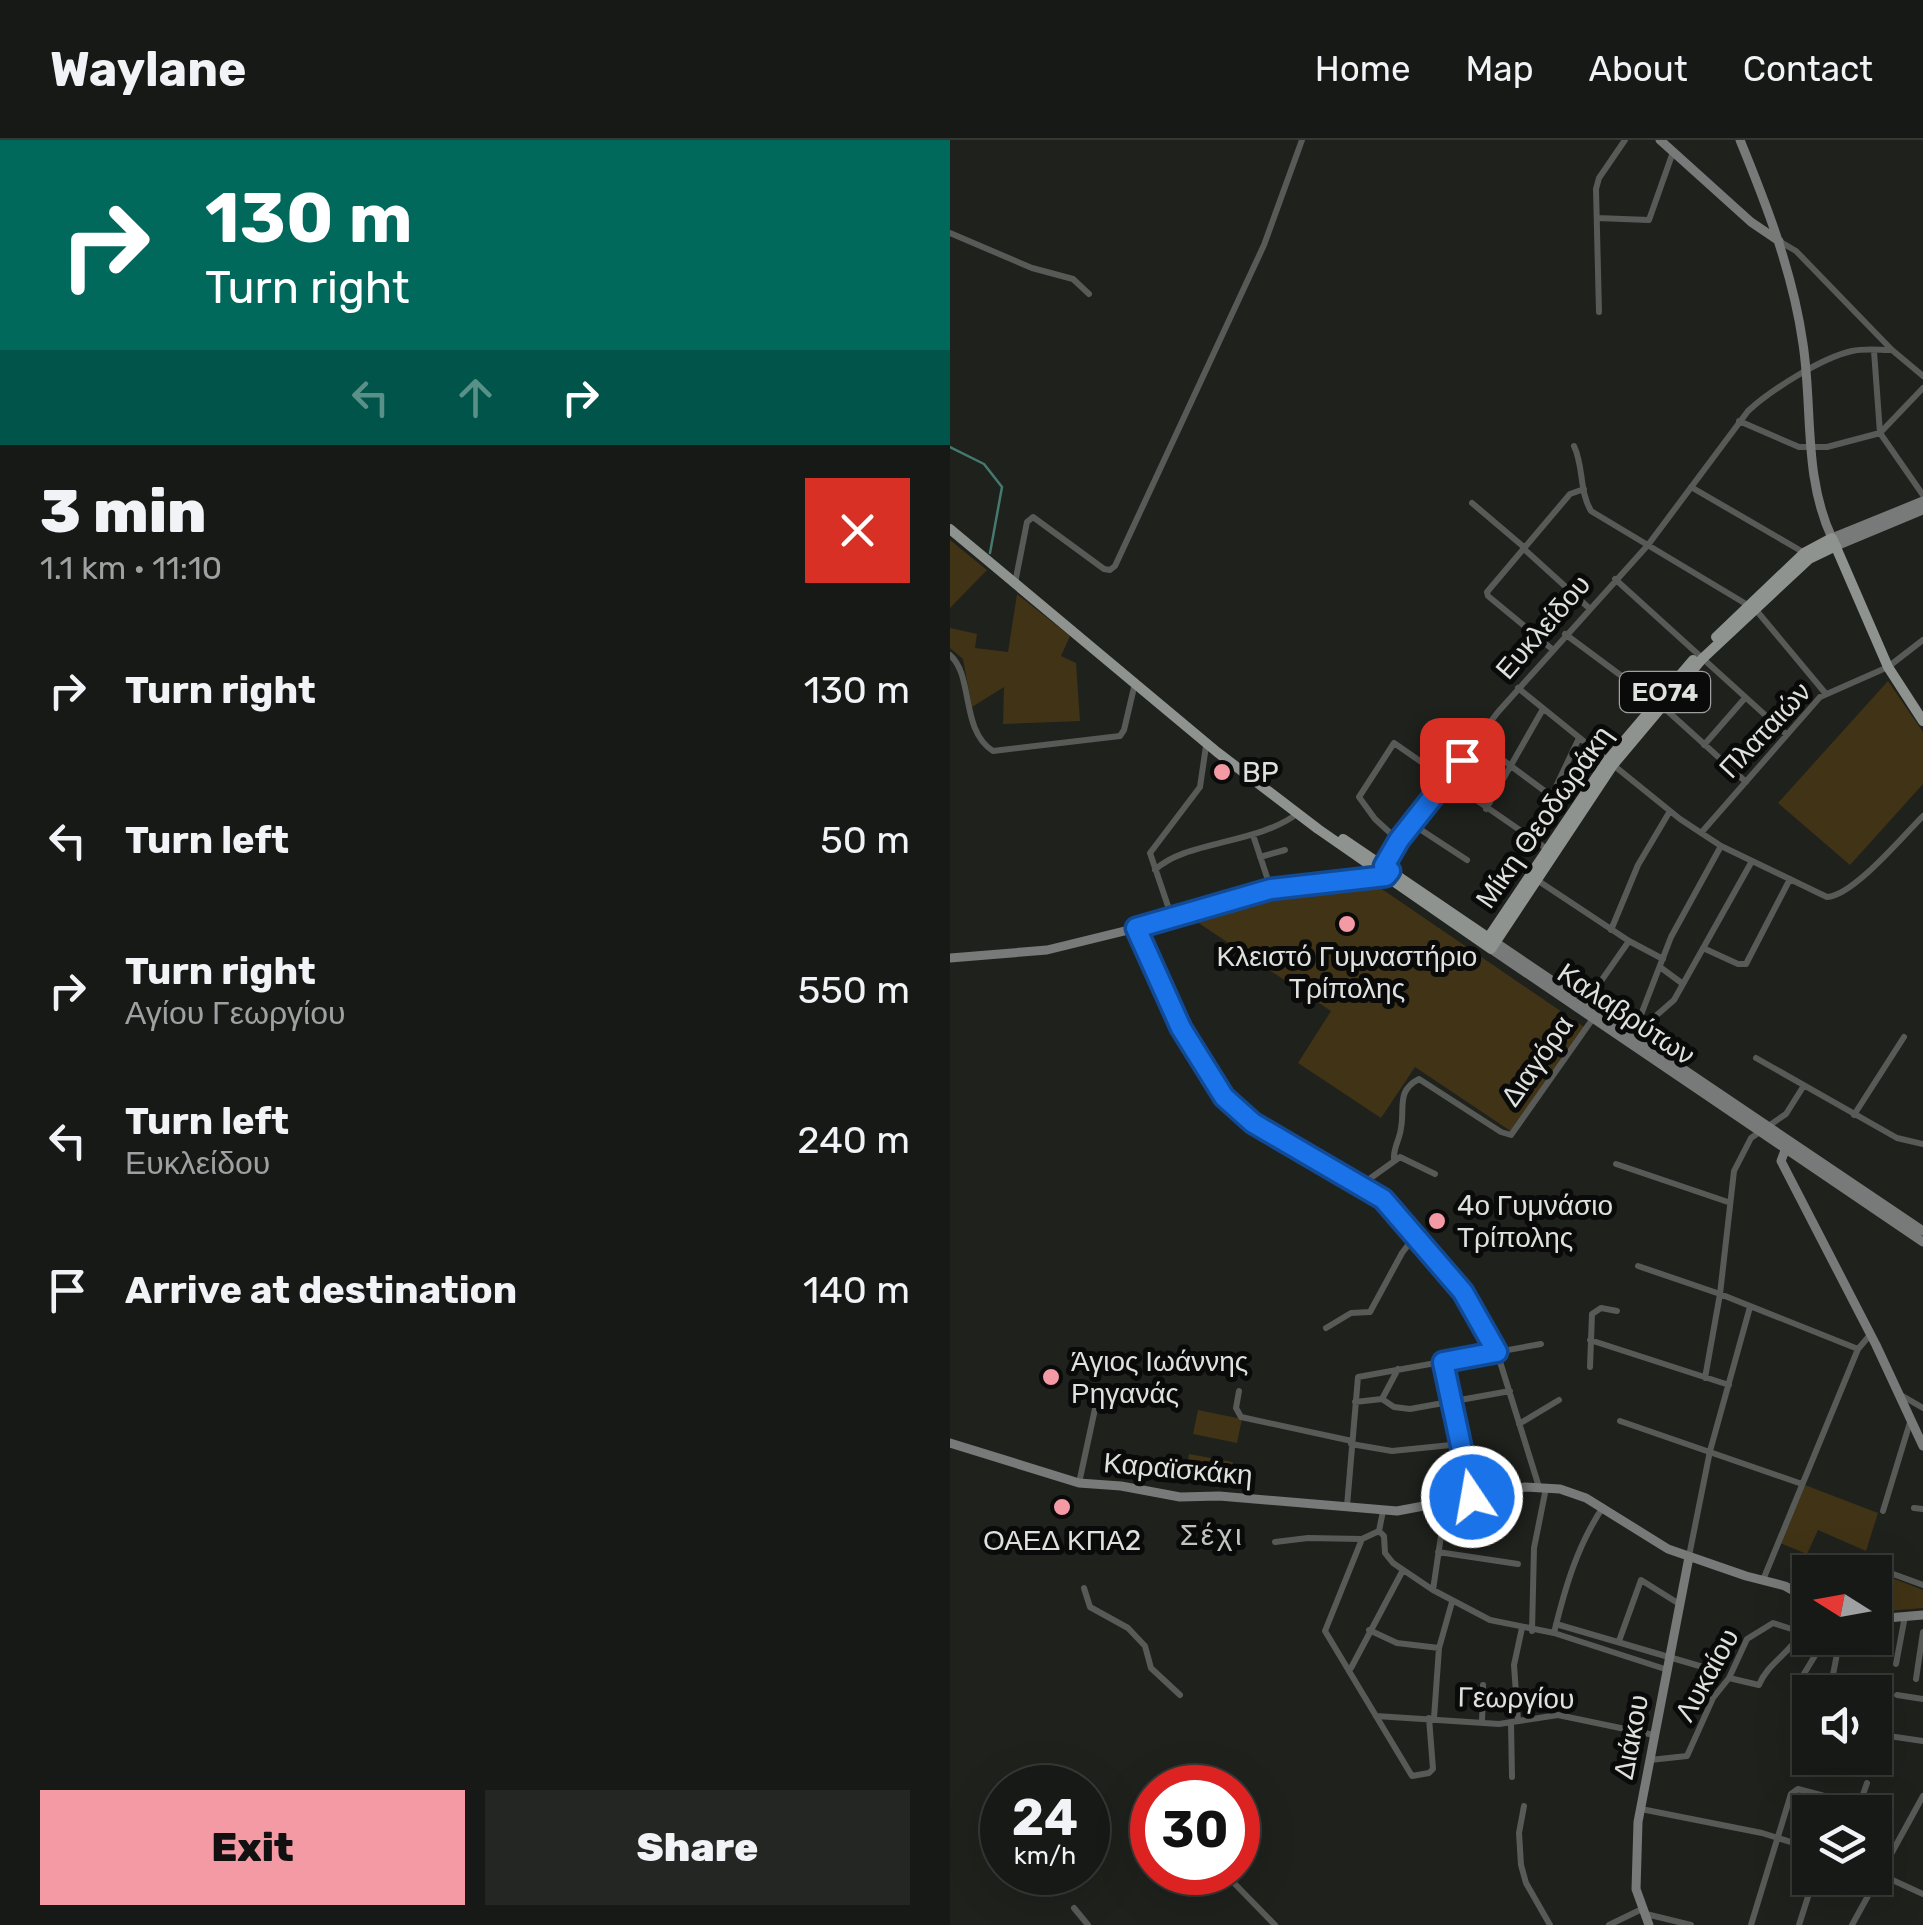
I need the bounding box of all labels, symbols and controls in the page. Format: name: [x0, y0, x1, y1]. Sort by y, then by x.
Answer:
text: Waylane: [50, 41, 247, 98]
text: Home: [1315, 48, 1411, 90]
text: Map: [1466, 48, 1534, 90]
text: About: [1589, 48, 1688, 90]
text: Contact: [1743, 48, 1873, 90]
text: 130 m: [205, 177, 413, 260]
icon: right: [40, 180, 170, 310]
text: Turn right: [205, 261, 409, 314]
icon: left: [343, 370, 398, 425]
icon: ahead: [448, 370, 503, 425]
icon: right: [553, 370, 608, 425]
text: 3 min: [40, 476, 206, 547]
button: close: [805, 478, 910, 583]
text: 1.1 km · 11:10: [40, 549, 222, 587]
street label: Ευκλείδου: [1489, 568, 1597, 686]
icon: right: [40, 663, 95, 718]
text: Turn right: [125, 667, 316, 713]
text: 130 m: [804, 667, 910, 713]
road number: ΕΟ74: [1620, 672, 1710, 712]
street label: Πλαταιών: [1712, 675, 1818, 785]
pin: [1420, 718, 1505, 803]
street label: Μίκη Θεοδωράκη: [1469, 719, 1619, 915]
icon: arrive: [1435, 733, 1490, 788]
place label: BP: [1242, 756, 1279, 789]
marker: BP: [1211, 761, 1233, 783]
icon: left: [40, 813, 95, 868]
text: Turn left: [125, 817, 289, 863]
text: 50 m: [820, 817, 910, 863]
marker: Κλειστό Γυμναστήριο Τρίπολης: [1336, 913, 1358, 935]
place label: Κλειστό Γυμναστήριο Τρίπολης: [1217, 940, 1477, 1005]
text: Turn right: [125, 948, 316, 994]
street label: Καλαβρύτων: [1551, 956, 1701, 1072]
icon: right: [40, 963, 95, 1018]
text: 550 m: [798, 967, 910, 1013]
text: Αγίου Γεωργίου: [125, 994, 346, 1032]
street label: Διαγόρα: [1494, 1009, 1580, 1113]
text: Turn left: [125, 1098, 289, 1144]
icon: left: [40, 1113, 95, 1168]
text: 240 m: [797, 1117, 910, 1163]
text: Ευκλείδου: [125, 1144, 270, 1182]
place label: 4ο Γυμνάσιο Τρίπολης: [1457, 1189, 1613, 1254]
marker: 4ο Γυμνάσιο Τρίπολης: [1426, 1210, 1448, 1232]
icon: arrive: [40, 1263, 95, 1318]
text: Arrive at destination: [125, 1267, 517, 1313]
text: 140 m: [803, 1267, 910, 1313]
place label: Άγιος Ιωάννης Ρηγανάς: [1071, 1345, 1248, 1410]
marker: Άγιος Ιωάννης Ρηγανάς: [1040, 1366, 1062, 1388]
position arrow: [1420, 1445, 1524, 1549]
street label: Καραϊσκάκη: [1102, 1446, 1254, 1492]
marker: ΟΑΕΔ ΚΠΑ2: [1051, 1496, 1073, 1518]
district label: Σέχι: [1180, 1517, 1244, 1553]
place label: ΟΑΕΔ ΚΠΑ2: [983, 1524, 1141, 1557]
north arrow: [1792, 1555, 1892, 1655]
map controls: [1792, 1555, 1892, 1895]
street label: Λυκαίου: [1668, 1623, 1746, 1727]
button: sound: [1792, 1675, 1892, 1775]
street label: Γεωργίου: [1457, 1680, 1575, 1716]
street label: Διάκου: [1607, 1692, 1655, 1782]
speed limit sign: 30: [1130, 1765, 1260, 1895]
text: 24: [1012, 1788, 1078, 1848]
button: Exit: [40, 1790, 465, 1905]
button: Share: [485, 1790, 910, 1905]
button: layers: [1792, 1795, 1892, 1895]
text: km/h: [1014, 1841, 1076, 1870]

